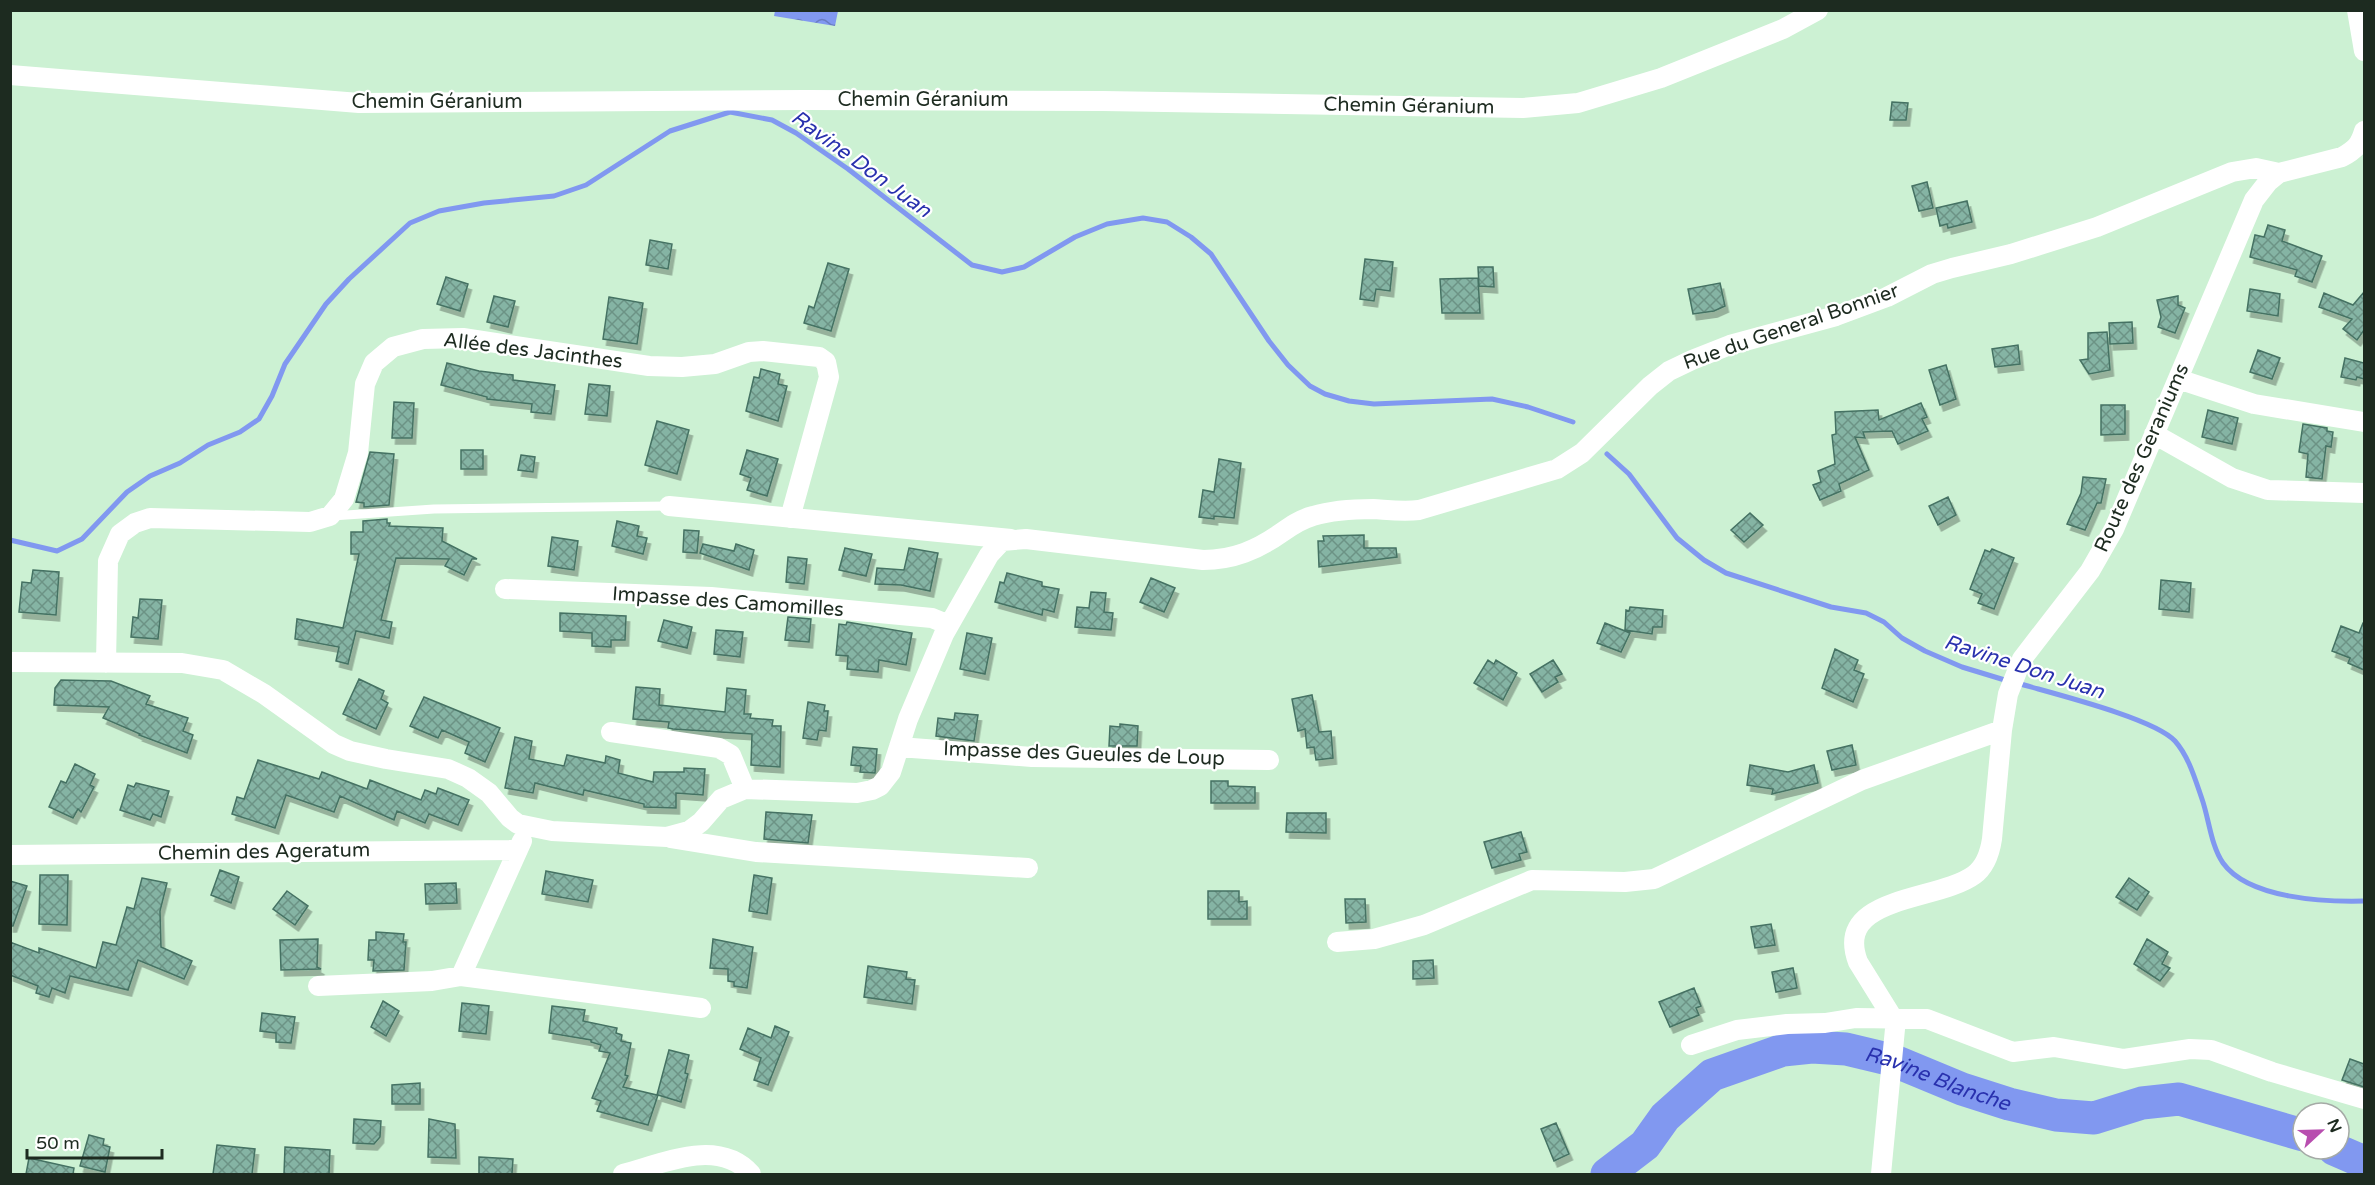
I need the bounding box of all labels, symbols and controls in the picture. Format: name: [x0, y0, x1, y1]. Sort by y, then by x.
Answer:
street label: Chemin Géranium: [837, 88, 1009, 112]
street label: Chemin Géranium: [351, 90, 523, 114]
street label: Chemin Géranium: [1323, 93, 1495, 119]
water label: Ravine Don Juan: [786, 105, 937, 224]
street label: Rue du General Bonnier: [1680, 279, 1902, 375]
street label: Allée des Jacinthes: [442, 328, 624, 374]
street label: Route des Geraniums: [2090, 360, 2194, 556]
street label: Impasse des Camomilles: [611, 582, 845, 622]
water label: Ravine Don Juan: [1941, 629, 2108, 705]
street label: Impasse des Gueules de Loup: [943, 737, 1225, 771]
street label: Chemin des Ageratum: [158, 838, 370, 866]
water label: Ravine Blanche: [1862, 1041, 2014, 1116]
north arrow: [2291, 1101, 2351, 1161]
text: N: [2322, 1116, 2346, 1135]
scale bar: [27, 1122, 162, 1160]
text: 50 m: [36, 1132, 80, 1154]

